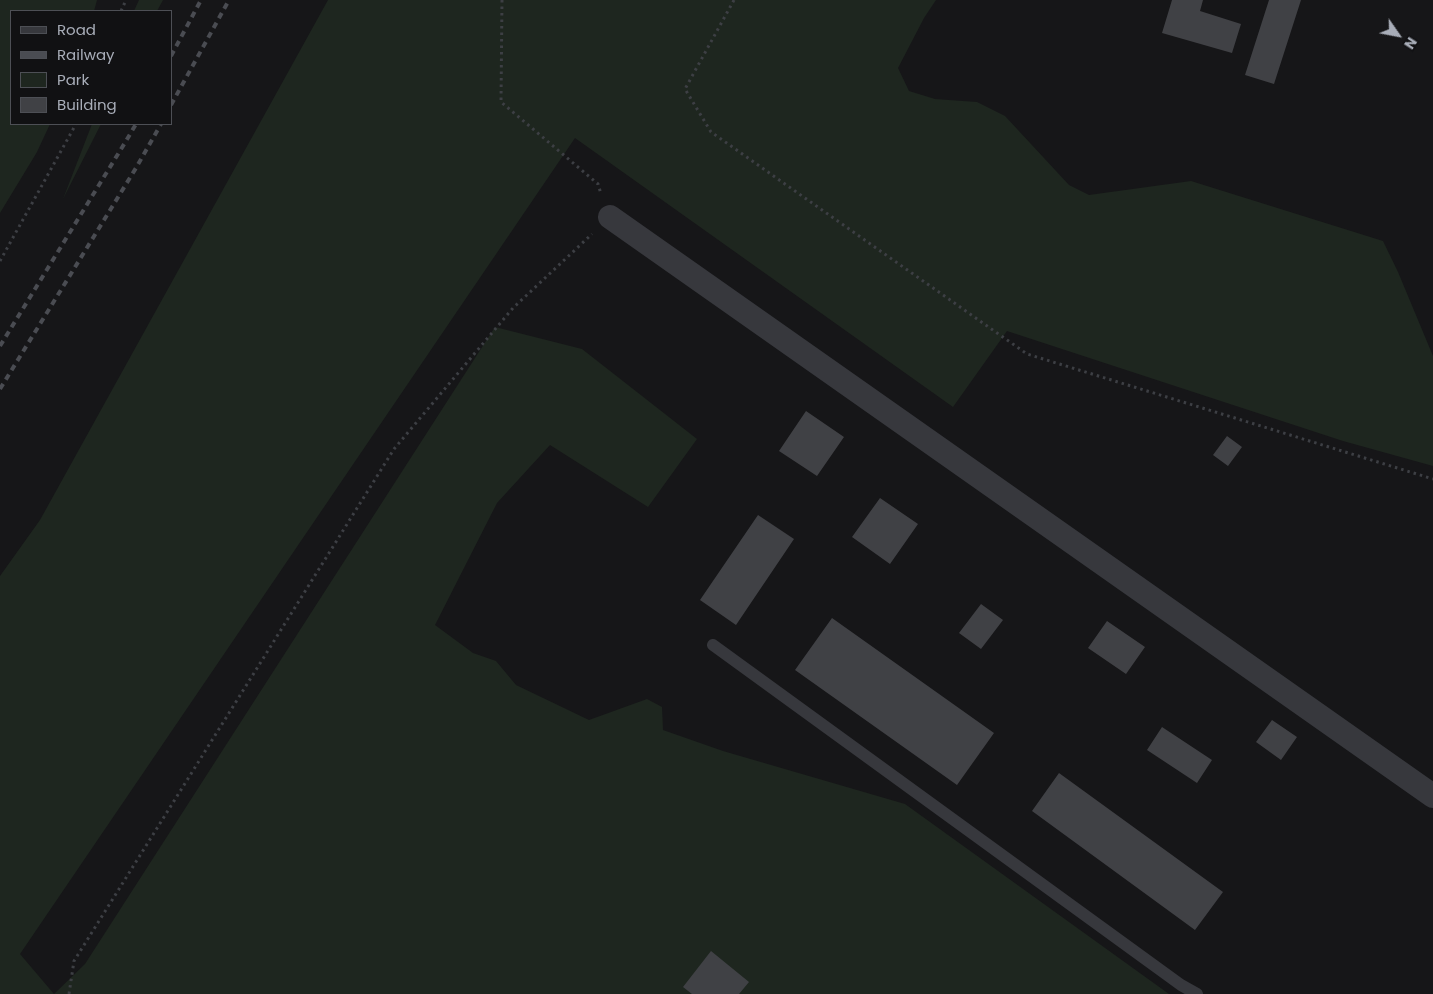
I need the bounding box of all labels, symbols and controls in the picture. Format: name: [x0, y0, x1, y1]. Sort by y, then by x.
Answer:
legend: [10, 10, 172, 125]
north arrow: [1373, 10, 1423, 60]
text: Road: [57, 19, 96, 40]
text: N: [1399, 33, 1422, 53]
text: Railway: [57, 44, 115, 65]
text: Park: [57, 69, 89, 90]
text: Building: [57, 94, 117, 115]

